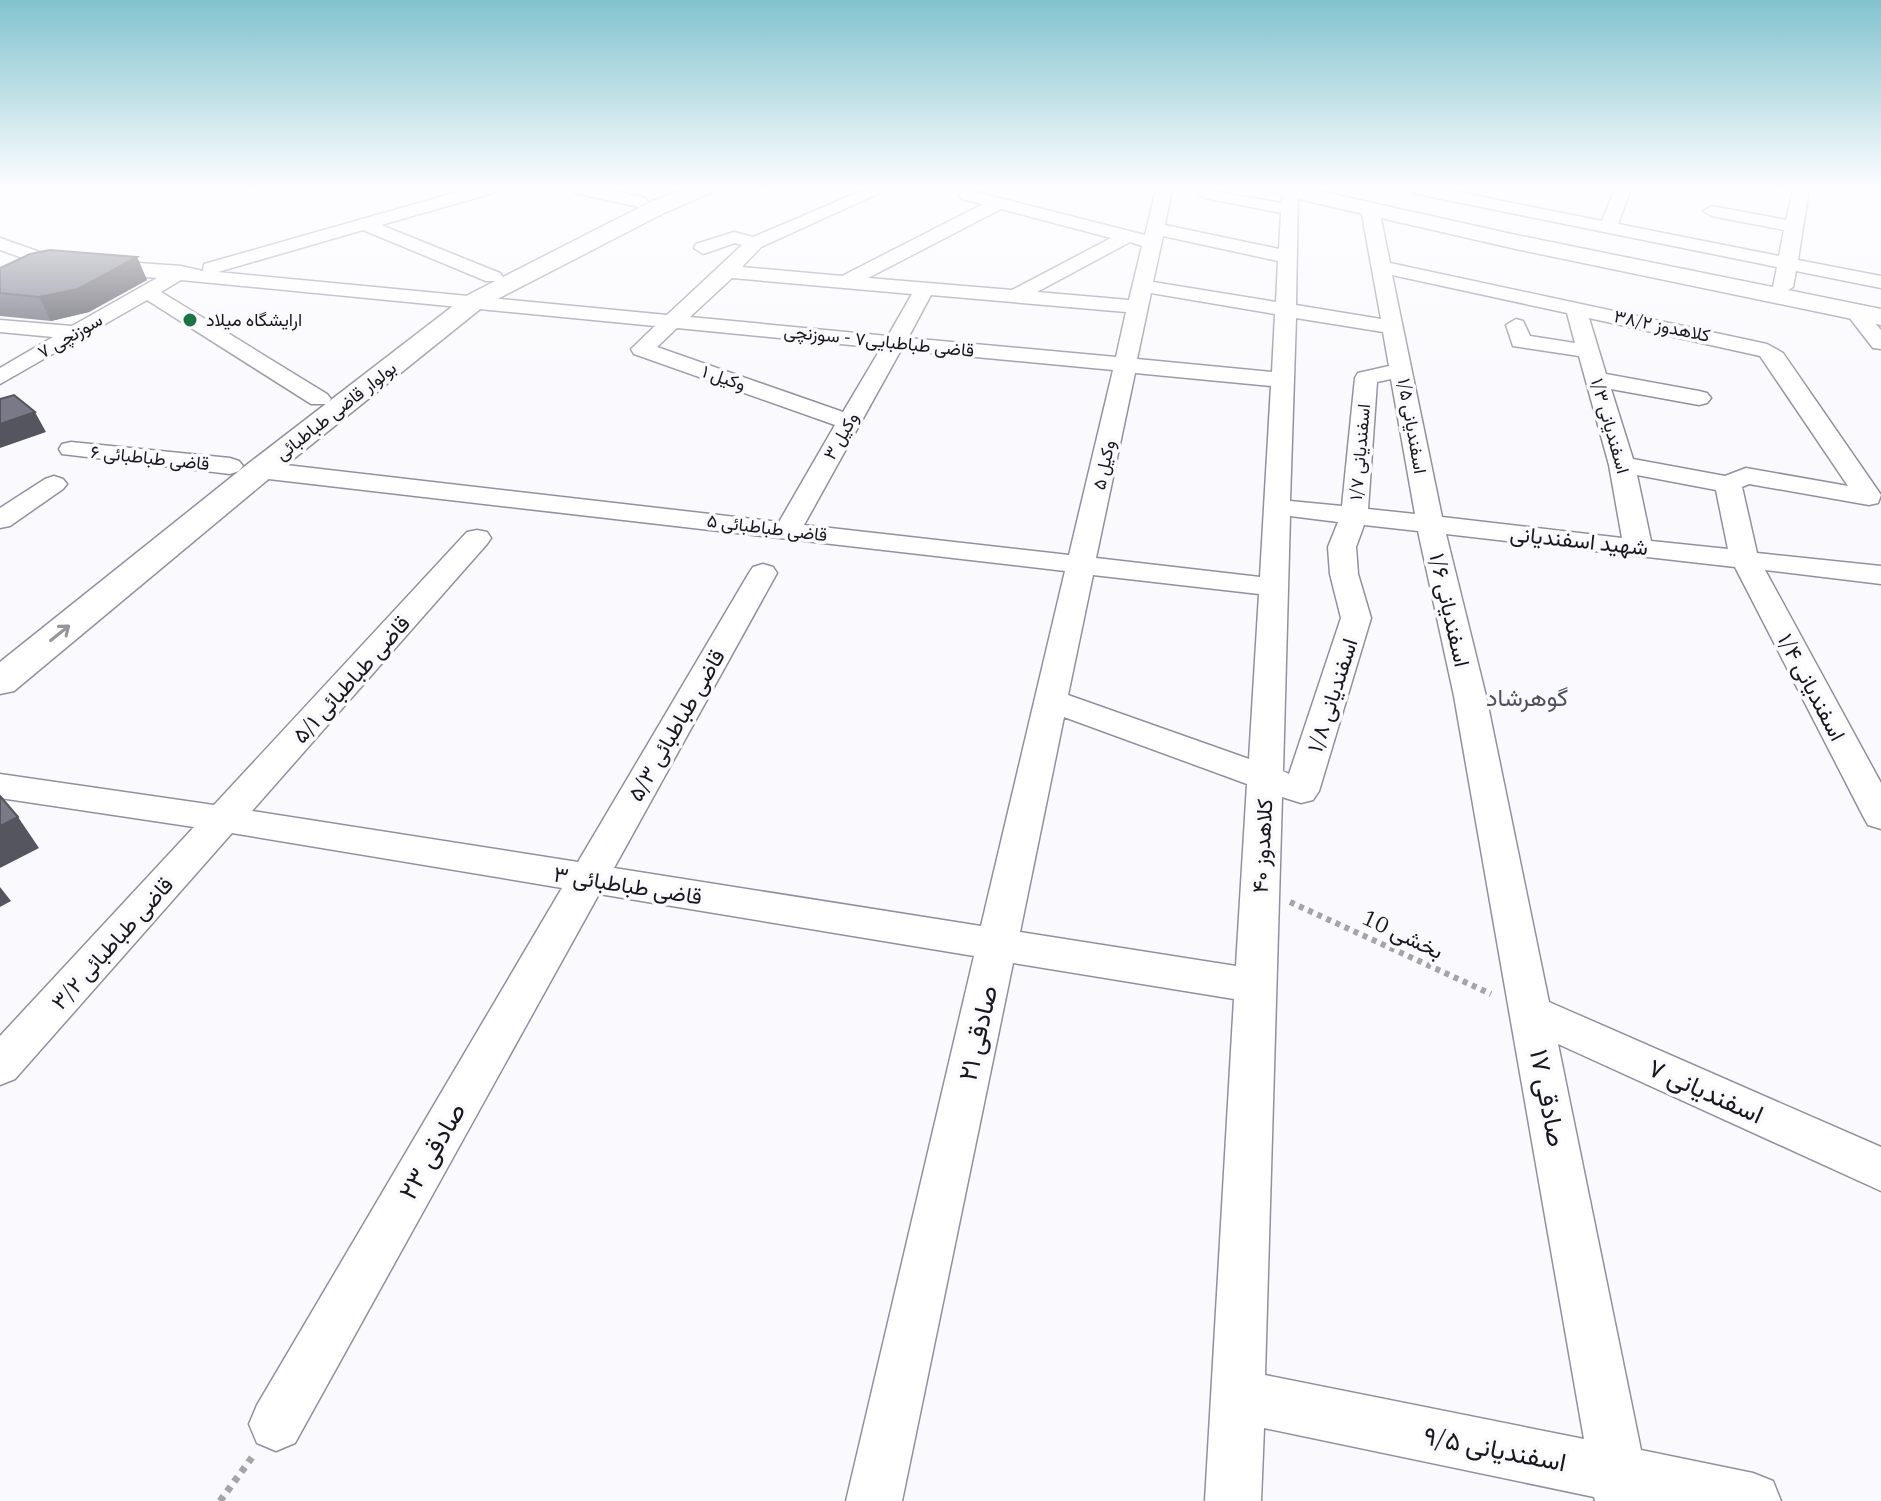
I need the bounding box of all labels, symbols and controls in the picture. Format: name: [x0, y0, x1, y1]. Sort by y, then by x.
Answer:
street label: کلاهدوز ۳۸/۲: [1612, 304, 1712, 347]
street label: سوزنچی ۷: [33, 308, 107, 364]
place label: ارايشگاه ميلاد: [206, 308, 302, 331]
marker: ارايشگاه ميلاد: [181, 311, 199, 329]
street label: قاضی طباطبایی۷ - سوزنچی: [783, 319, 975, 363]
street label: بولوار قاضی طباطبائی: [271, 356, 401, 465]
street label: وکيل ۱: [699, 359, 749, 396]
street label: اسفندیانی ۱/۵: [1393, 376, 1432, 476]
street label: اسفندیانی ۱/۳: [1586, 376, 1635, 476]
street label: ۱/۷ اسفندیانی: [1344, 403, 1375, 501]
street label: وکيل ۳: [818, 408, 863, 464]
street label: وکيل ۵: [1087, 438, 1120, 492]
street label: قاضی طباطبائی ۶: [90, 440, 211, 475]
street label: قاضی طباطبائی ۵: [706, 509, 829, 546]
street label: شهید اسفندیانی: [1509, 518, 1650, 561]
street label: اسفندیانی ۱/۶: [1423, 550, 1478, 670]
street label: قاضی طباطبائی ۵/۱: [285, 609, 416, 749]
one-way arrow: [50, 624, 70, 642]
street label: اسفندیانی ۱/۴: [1772, 628, 1853, 746]
street label: اسفندیانی ۱/۸: [1299, 634, 1364, 756]
street label: قاضی طباطبائی ۵/۳: [620, 644, 731, 806]
district label: گوهرشاد: [1486, 681, 1568, 713]
street label: کلاهدوز ۴۰: [1245, 798, 1278, 894]
street label: قاضی طباطبائی ۳: [552, 858, 704, 911]
street label: قاضی طباطبائی ۳/۲: [44, 870, 179, 1015]
street label: بخشی 10: [1358, 902, 1448, 965]
street label: صادقی ۲۱: [950, 982, 1004, 1084]
street label: صادقی ۱۷: [1523, 1046, 1575, 1149]
street label: اسفندیانی ۷: [1643, 1050, 1769, 1131]
street label: صادقی ۲۳: [390, 1096, 472, 1205]
street label: اسفندیانی ۹/۵: [1421, 1418, 1569, 1479]

